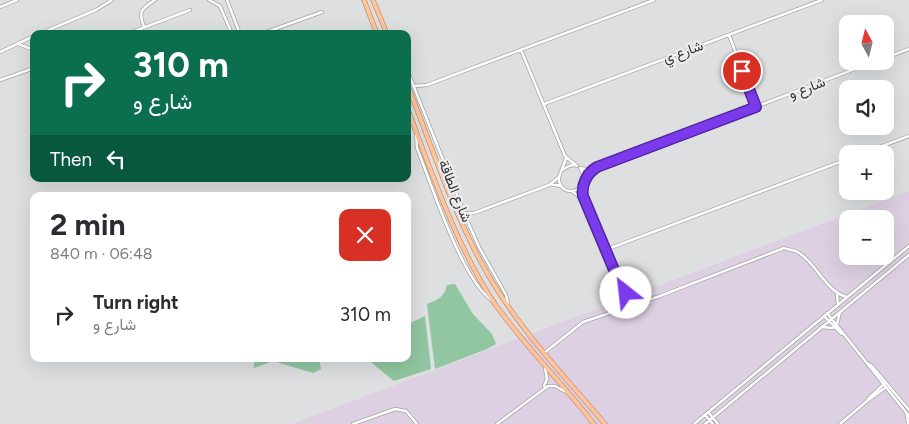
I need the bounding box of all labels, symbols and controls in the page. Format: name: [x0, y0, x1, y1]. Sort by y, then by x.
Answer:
north arrow: [839, 15, 894, 70]
map controls: [839, 15, 894, 265]
street label: شارع ي: [661, 37, 706, 70]
text: 310 m: [133, 44, 229, 86]
icon: right: [50, 50, 115, 115]
pin: [721, 50, 763, 92]
icon: arrive: [728, 57, 756, 85]
street label: شارع و: [786, 73, 828, 105]
button: sound: [839, 80, 894, 135]
text: شارع و: [133, 88, 192, 115]
icon: left: [102, 145, 130, 173]
button: +: [839, 145, 894, 200]
text: Then: [50, 148, 92, 171]
street label: شارع الطاقة: [433, 157, 475, 225]
text: 2 min: [50, 206, 126, 243]
button: close: [339, 209, 391, 261]
button: −: [839, 210, 894, 265]
text: 840 m · 06:48: [50, 244, 153, 263]
position arrow: [599, 266, 651, 318]
text: Turn right: [93, 291, 179, 314]
icon: right: [50, 301, 78, 329]
text: 310 m: [340, 303, 391, 326]
text: شارع و: [93, 315, 136, 334]

